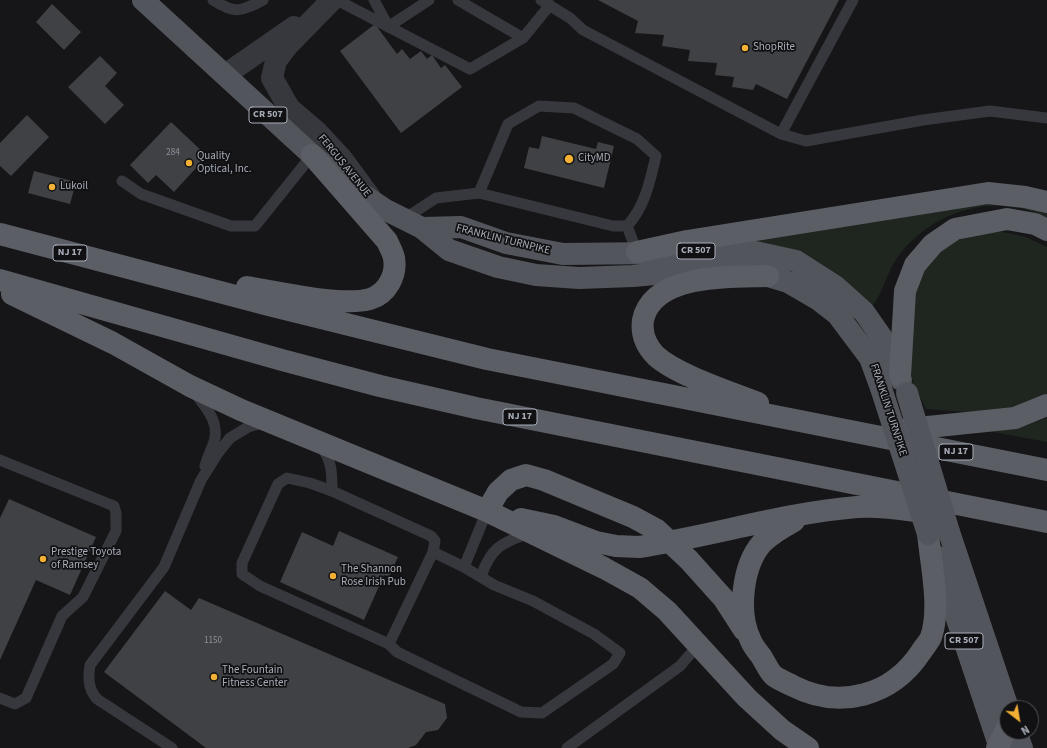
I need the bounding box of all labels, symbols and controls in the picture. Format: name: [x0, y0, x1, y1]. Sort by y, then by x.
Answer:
place label: ShopRite: [753, 41, 795, 55]
marker: ShopRite: [740, 43, 750, 53]
road number: CR 507: [249, 107, 287, 123]
street label: FERGUS AVENUE: [315, 132, 373, 200]
house number: 284: [166, 148, 180, 158]
place label: Quality Optical, Inc.: [197, 150, 252, 176]
place label: CityMD: [578, 152, 611, 166]
marker: CityMD: [563, 153, 575, 165]
marker: Quality Optical, Inc.: [184, 158, 194, 168]
place label: Lukoil: [60, 180, 88, 194]
marker: Lukoil: [47, 182, 57, 192]
street label: FRANKLIN TURNPIKE: [455, 222, 551, 258]
road number: CR 507: [677, 243, 715, 259]
road number: NJ 17: [53, 245, 87, 261]
street label: FRANKLIN TURNPIKE: [867, 362, 909, 458]
road number: NJ 17: [503, 409, 537, 425]
road number: NJ 17: [939, 444, 973, 460]
place label: Prestige Toyota of Ramsey: [51, 546, 121, 572]
marker: Prestige Toyota of Ramsey: [38, 554, 48, 564]
place label: The Shannon Rose Irish Pub: [341, 563, 406, 589]
marker: The Shannon Rose Irish Pub: [328, 571, 338, 581]
road number: CR 507: [945, 633, 983, 649]
house number: 1150: [204, 636, 222, 646]
place label: The Fountain Fitness Center: [222, 664, 287, 690]
marker: The Fountain Fitness Center: [209, 672, 219, 682]
north arrow: [999, 700, 1039, 740]
text: N: [1018, 722, 1032, 738]

